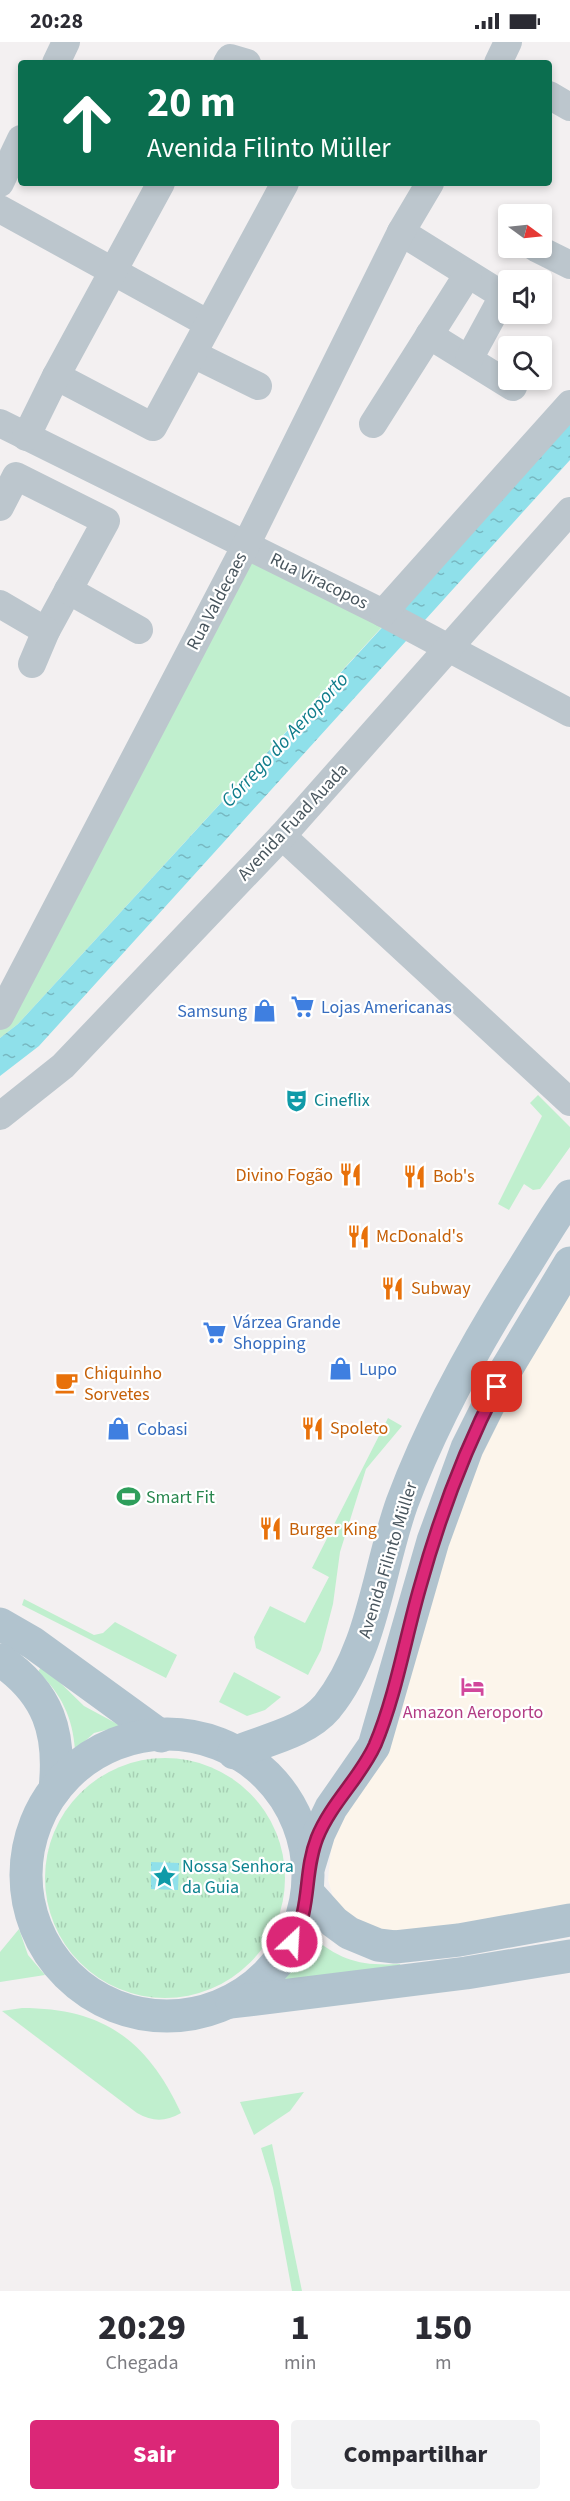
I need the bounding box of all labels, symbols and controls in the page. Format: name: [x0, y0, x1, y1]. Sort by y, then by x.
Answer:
text: 20:28: [30, 5, 83, 37]
text: 20 m: [147, 73, 236, 133]
icon: ahead: [48, 84, 126, 162]
text: Avenida Filinto Müller: [147, 129, 391, 168]
north arrow: [498, 204, 552, 258]
map controls: [498, 204, 552, 390]
button: sound: [498, 270, 552, 324]
button: search: [498, 336, 552, 390]
street label: Rua Viracopos: [266, 547, 372, 615]
street label: Rua Valdecaes: [181, 548, 253, 654]
water label: Córrego do Aeroporto: [215, 666, 355, 814]
street label: Avenida Fuad Auada: [232, 758, 354, 886]
supermarket icon: Lojas Americanas: [290, 994, 316, 1020]
place label: Lojas Americanas: [321, 995, 452, 1020]
shop icon: Samsung: [252, 998, 278, 1024]
place label: Samsung: [177, 999, 247, 1024]
theatre icon: Cineflix: [283, 1087, 309, 1113]
place label: Cineflix: [314, 1088, 370, 1113]
restaurant icon: Divino Fogão: [338, 1162, 364, 1188]
place label: Divino Fogão: [235, 1163, 333, 1188]
restaurant icon: Bob's: [402, 1163, 428, 1189]
place label: Bob's: [433, 1164, 474, 1189]
restaurant icon: McDonald's: [345, 1223, 371, 1249]
place label: McDonald's: [376, 1224, 463, 1249]
restaurant icon: Subway: [380, 1275, 406, 1301]
place label: Subway: [411, 1276, 471, 1301]
place label: Várzea Grande Shopping: [233, 1310, 341, 1356]
supermarket icon: Várzea Grande Shopping: [202, 1319, 228, 1345]
shop icon: Lupo: [328, 1356, 354, 1382]
place label: Lupo: [359, 1357, 397, 1382]
place label: Chiquinho Sorvetes: [84, 1361, 162, 1407]
pin: [471, 1361, 522, 1412]
cafe icon: Chiquinho Sorvetes: [53, 1370, 79, 1396]
icon: arrive: [480, 1370, 513, 1403]
restaurant icon: Spoleto: [299, 1415, 325, 1441]
shop icon: Cobasi: [106, 1416, 132, 1442]
place label: Spoleto: [330, 1416, 388, 1441]
place label: Cobasi: [137, 1417, 188, 1442]
street label: Avenida Filinto Müller: [352, 1478, 424, 1641]
sports icon: Smart Fit: [115, 1484, 141, 1510]
place label: Smart Fit: [146, 1485, 215, 1510]
restaurant icon: Burger King: [258, 1516, 284, 1542]
place label: Burger King: [289, 1517, 377, 1542]
hotel icon: Amazon Aeroporto: [460, 1673, 486, 1699]
place label: Amazon Aeroporto: [403, 1700, 543, 1725]
place label: Nossa Senhora da Guia: [182, 1854, 294, 1900]
place icon: Nossa Senhora da Guia: [151, 1863, 177, 1889]
position arrow: [260, 1910, 324, 1974]
text: 20:29: [98, 2302, 186, 2353]
text: 1: [291, 2302, 310, 2353]
text: 150: [414, 2302, 472, 2353]
text: Chegada: [105, 2349, 178, 2377]
text: min: [284, 2349, 316, 2377]
text: m: [435, 2349, 451, 2377]
button: Sair: [30, 2420, 279, 2489]
button: Compartilhar: [291, 2420, 540, 2489]

